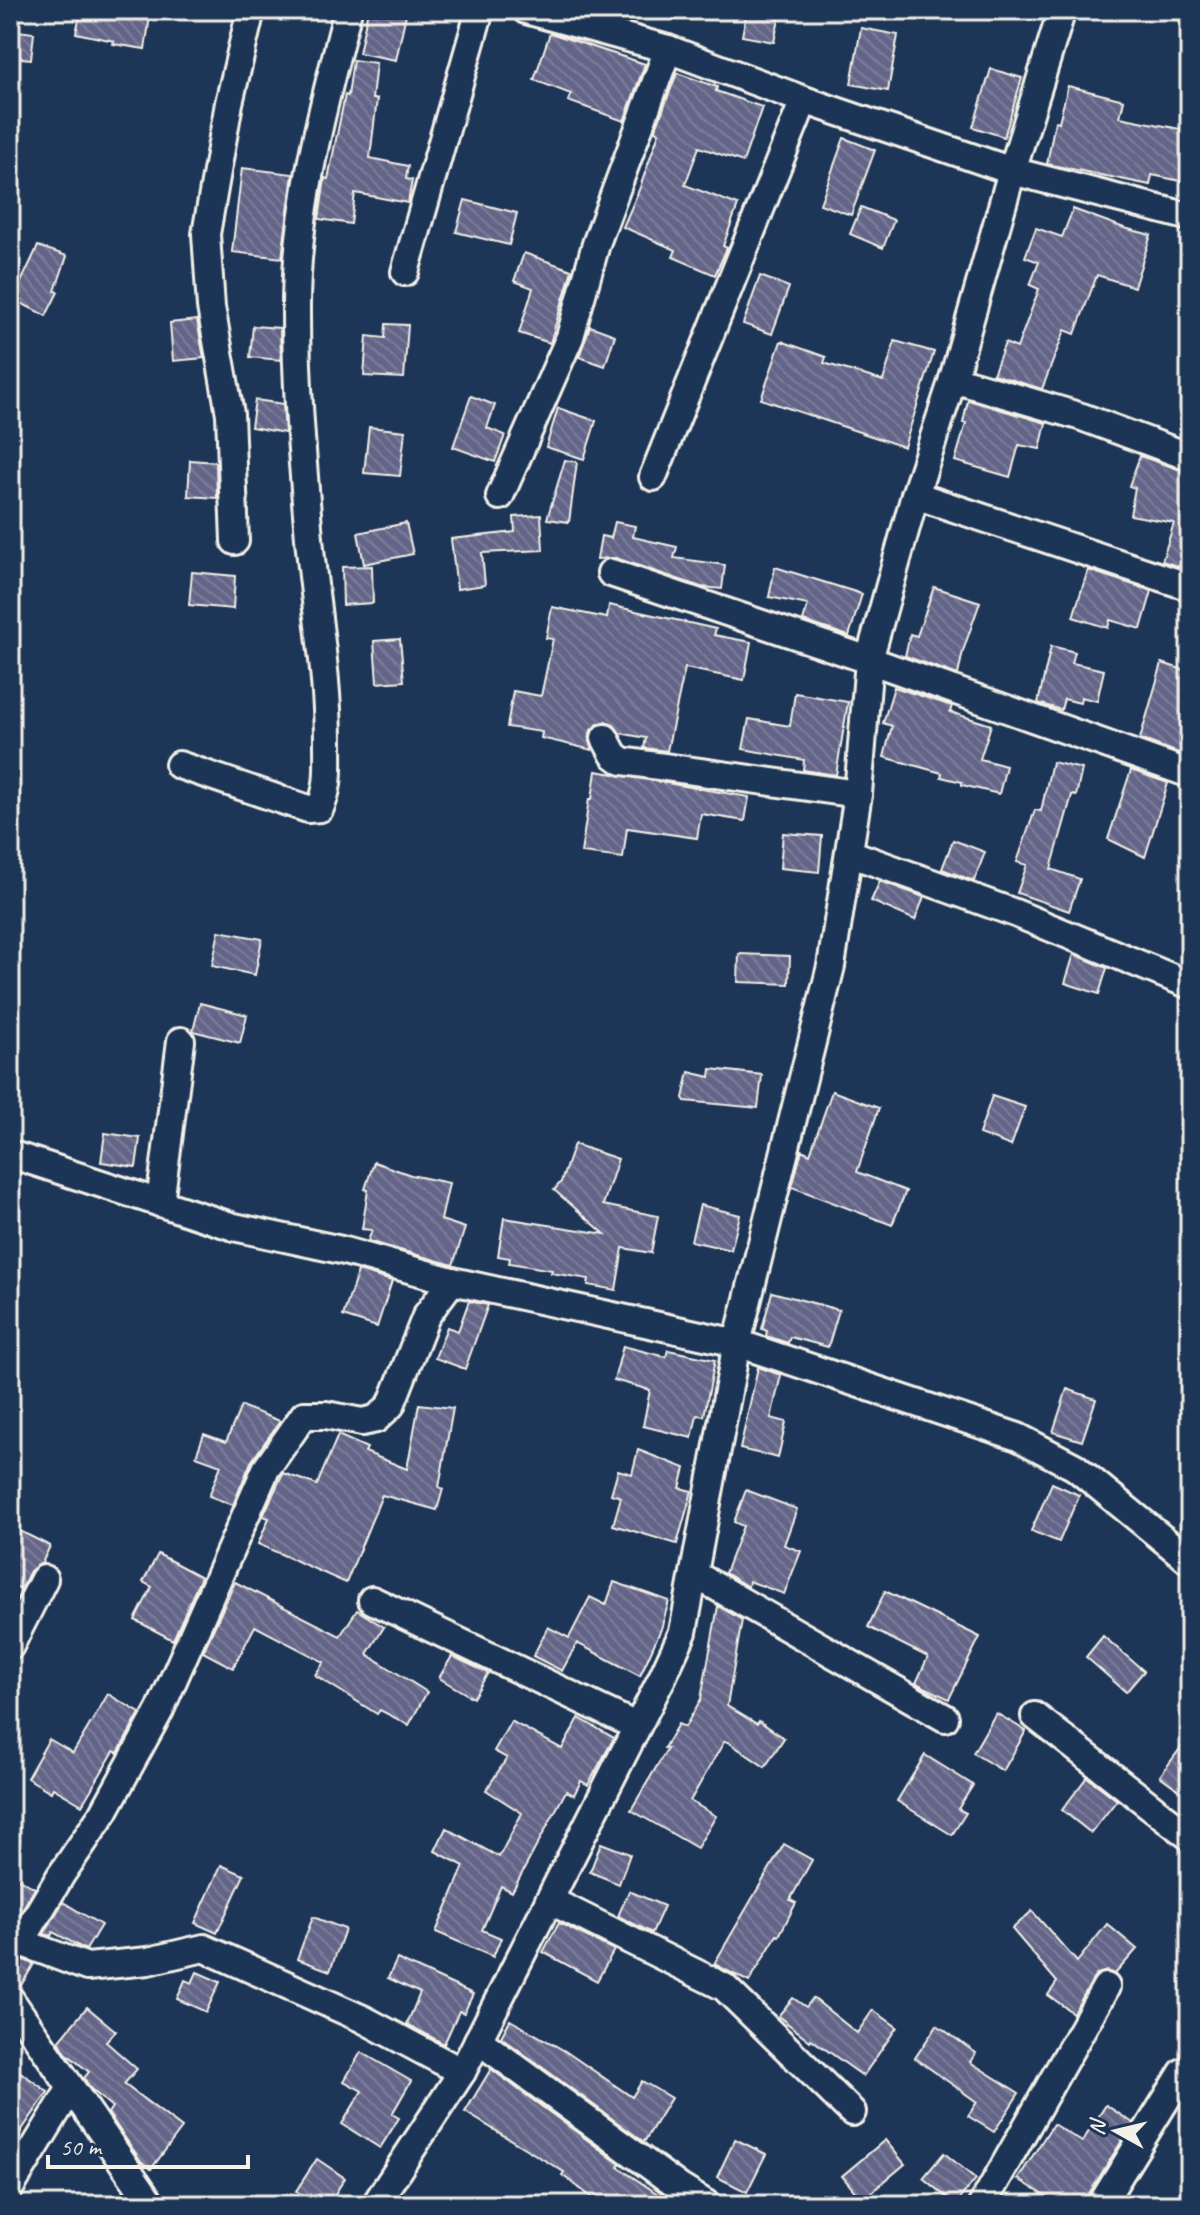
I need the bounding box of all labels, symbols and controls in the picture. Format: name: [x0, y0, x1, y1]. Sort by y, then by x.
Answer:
north arrow: [1076, 2091, 1156, 2171]
text: N: [1082, 2116, 1112, 2137]
scale bar: [48, 2119, 248, 2169]
text: 50 m: [60, 2132, 103, 2162]

